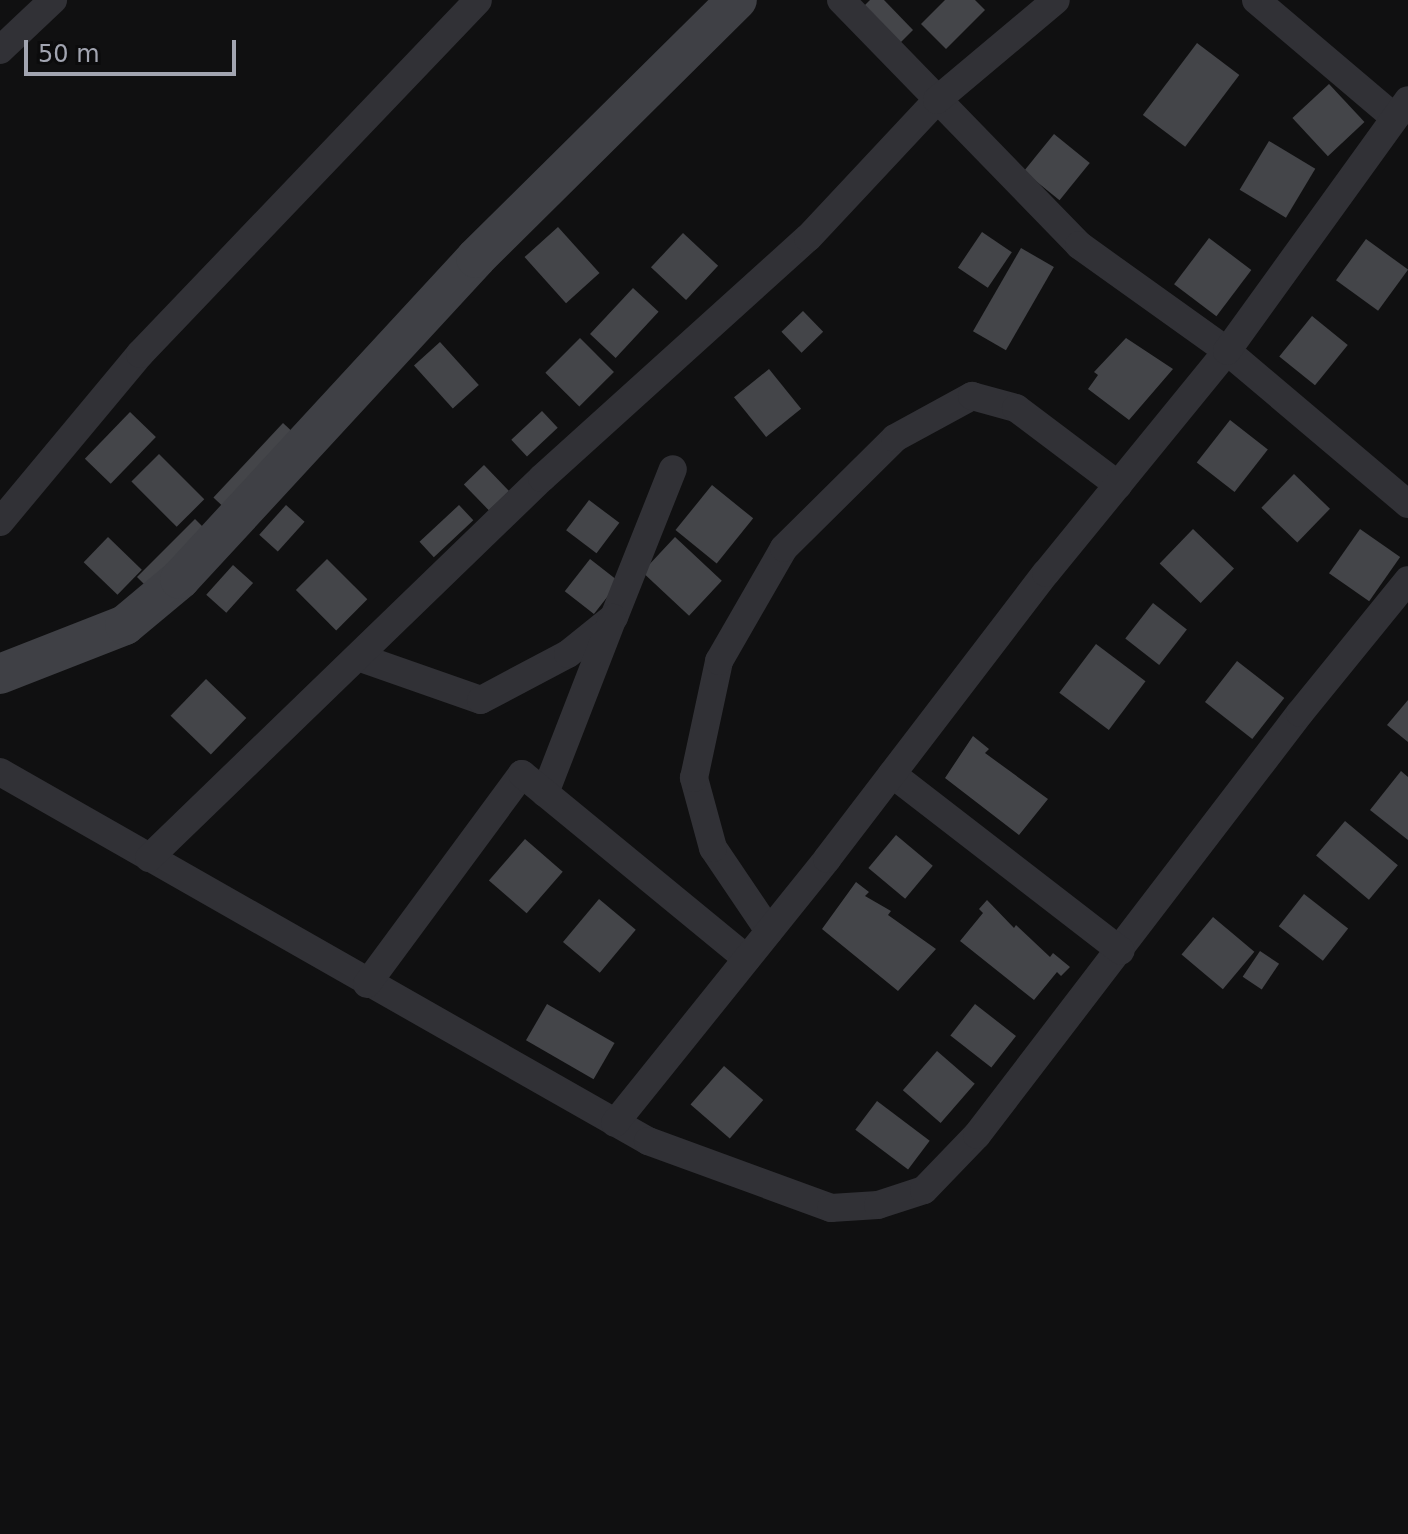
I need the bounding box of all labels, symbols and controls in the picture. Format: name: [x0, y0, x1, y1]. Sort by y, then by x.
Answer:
scale bar: [28, 24, 240, 74]
text: 50 m: [38, 40, 100, 68]

